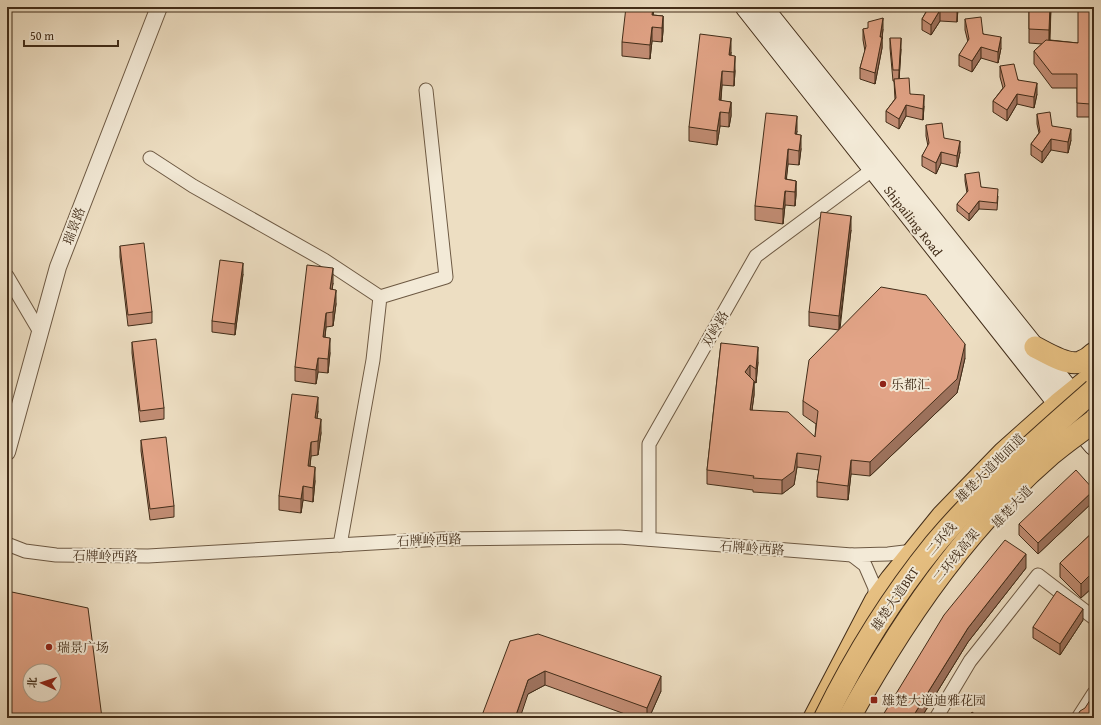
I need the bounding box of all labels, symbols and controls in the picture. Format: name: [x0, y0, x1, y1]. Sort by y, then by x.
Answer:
scale bar: [24, 22, 118, 48]
text: 50 m: [30, 27, 54, 44]
street label: Shipailing Road: [879, 182, 947, 260]
street label: 瑞景路: [58, 204, 90, 248]
street label: 双岭路: [697, 307, 733, 351]
place label: 乐都汇: [891, 375, 930, 394]
marker: 乐都汇: [878, 379, 888, 389]
street label: 雄楚大道地面道: [952, 430, 1028, 506]
street label: 雄楚大道: [989, 483, 1035, 531]
street label: 二环线: [921, 518, 961, 560]
street label: 二环线高架: [928, 525, 984, 587]
street label: 石牌岭西路: [396, 529, 462, 551]
street label: 石牌岭西路: [719, 536, 785, 560]
street label: 石牌岭西路: [72, 546, 138, 566]
street label: 雄楚大道BRT: [866, 562, 924, 635]
place label: 瑞景广场: [57, 638, 109, 657]
marker: 瑞景广场: [44, 642, 54, 652]
north arrow: [22, 663, 62, 703]
text: 北: [24, 677, 40, 688]
place label: 雄楚大道迪雅花园: [882, 691, 986, 710]
marker: 雄楚大道迪雅花园: [869, 695, 879, 705]

